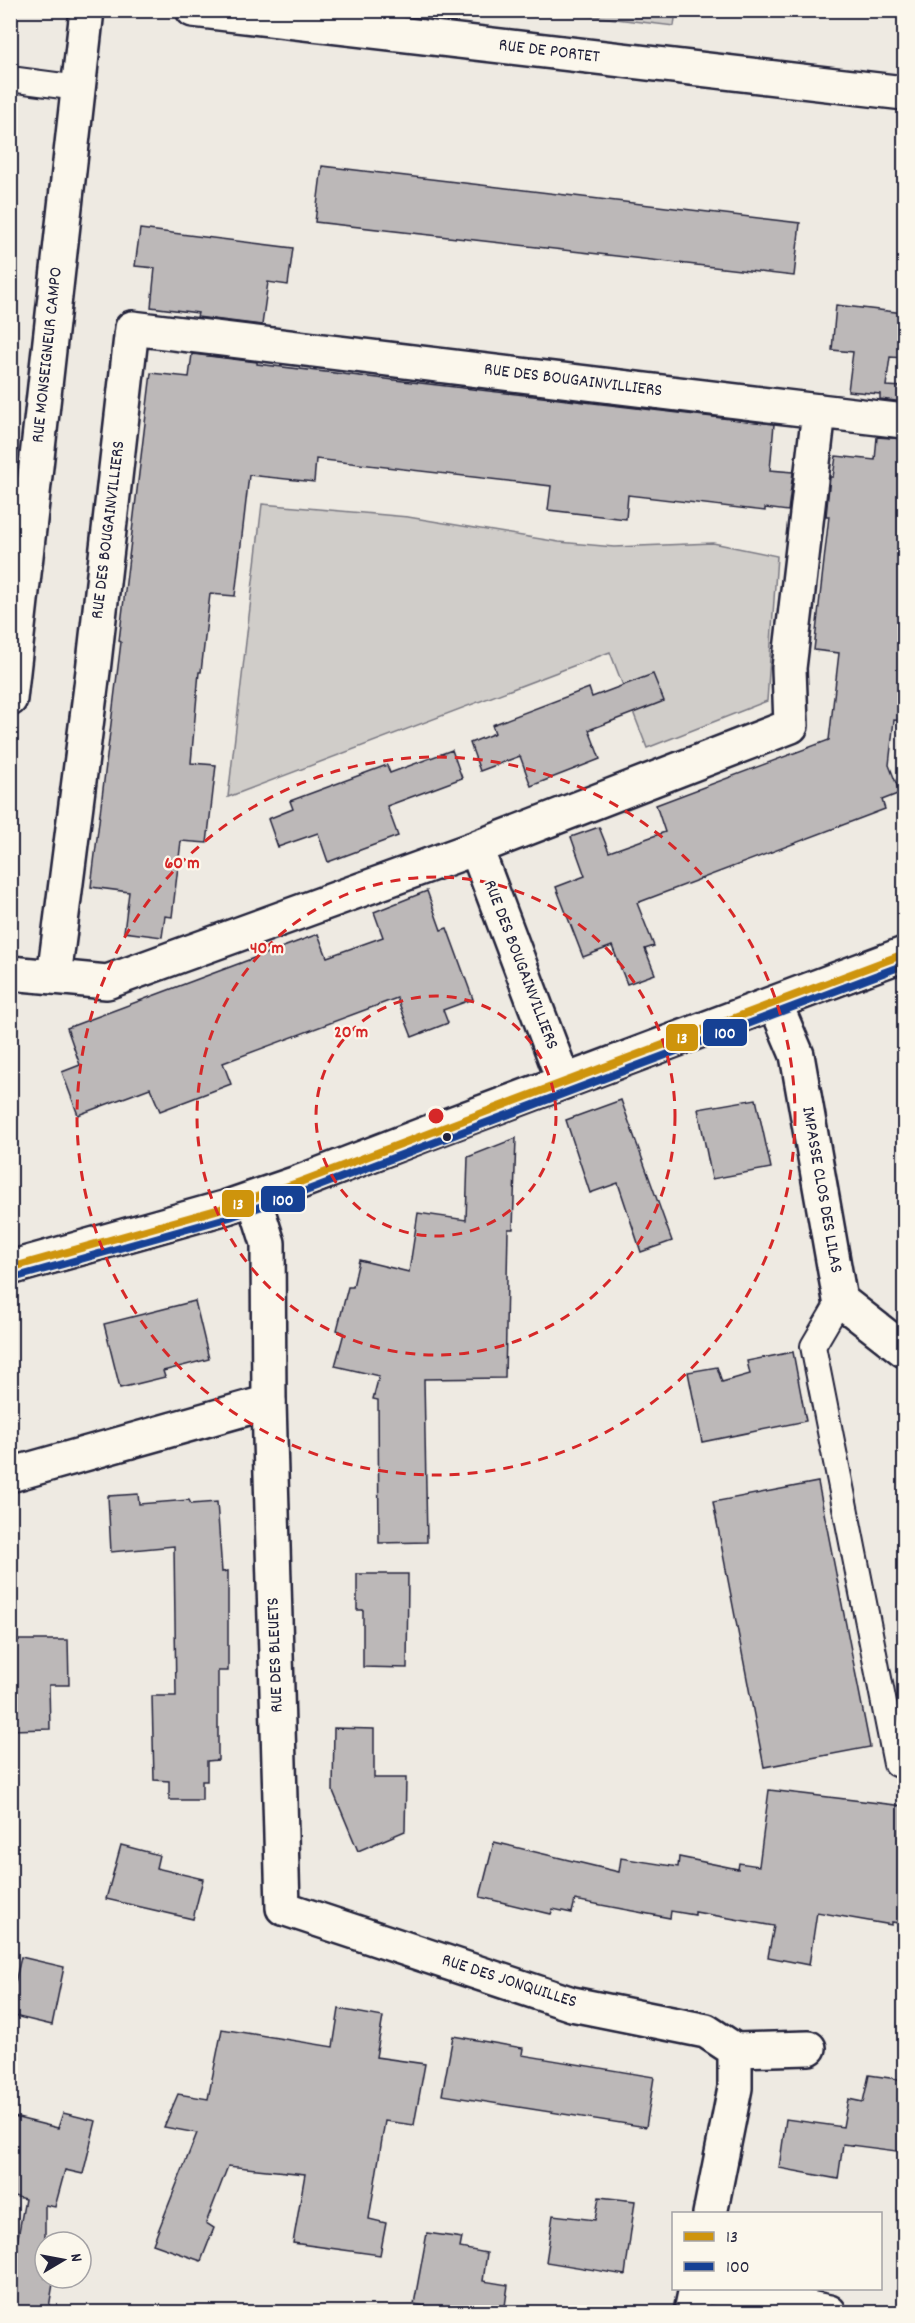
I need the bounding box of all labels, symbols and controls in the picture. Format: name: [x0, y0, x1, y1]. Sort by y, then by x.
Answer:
street label: RUE DE PORTET: [497, 33, 601, 71]
street label: RUE MONSEIGNEUR CAMPO: [26, 266, 70, 444]
street label: RUE DES BOUGAINVILLIERS: [482, 358, 664, 404]
street label: RUE DES BOUGAINVILLIERS: [86, 439, 132, 621]
text: 60 m: [164, 852, 200, 877]
street label: RUE DES BOUGAINVILLIERS: [476, 877, 564, 1053]
text: 40 m: [250, 937, 284, 962]
line badge: 100: [702, 1018, 748, 1047]
text: 20 m: [334, 1021, 368, 1046]
line badge: 13: [665, 1023, 699, 1052]
text: 100: [715, 1023, 735, 1046]
text: 13: [677, 1028, 687, 1051]
street label: IMPASSE CLOS DES LILAS: [794, 1105, 848, 1275]
centre of rings: [426, 1106, 446, 1126]
unlabelled marker: [441, 1131, 453, 1143]
line badge: 100: [260, 1185, 306, 1213]
line badge: 13: [221, 1189, 255, 1218]
text: 100: [273, 1190, 293, 1213]
text: 13: [233, 1194, 243, 1217]
street label: RUE DES BLEUETS: [261, 1597, 291, 1713]
street label: RUE DES JONQUILLES: [438, 1948, 580, 2016]
legend: [672, 2212, 882, 2290]
text: 13: [726, 2226, 738, 2251]
north arrow: [33, 2230, 93, 2290]
text: N: [63, 2252, 87, 2264]
text: 100: [726, 2256, 750, 2281]

